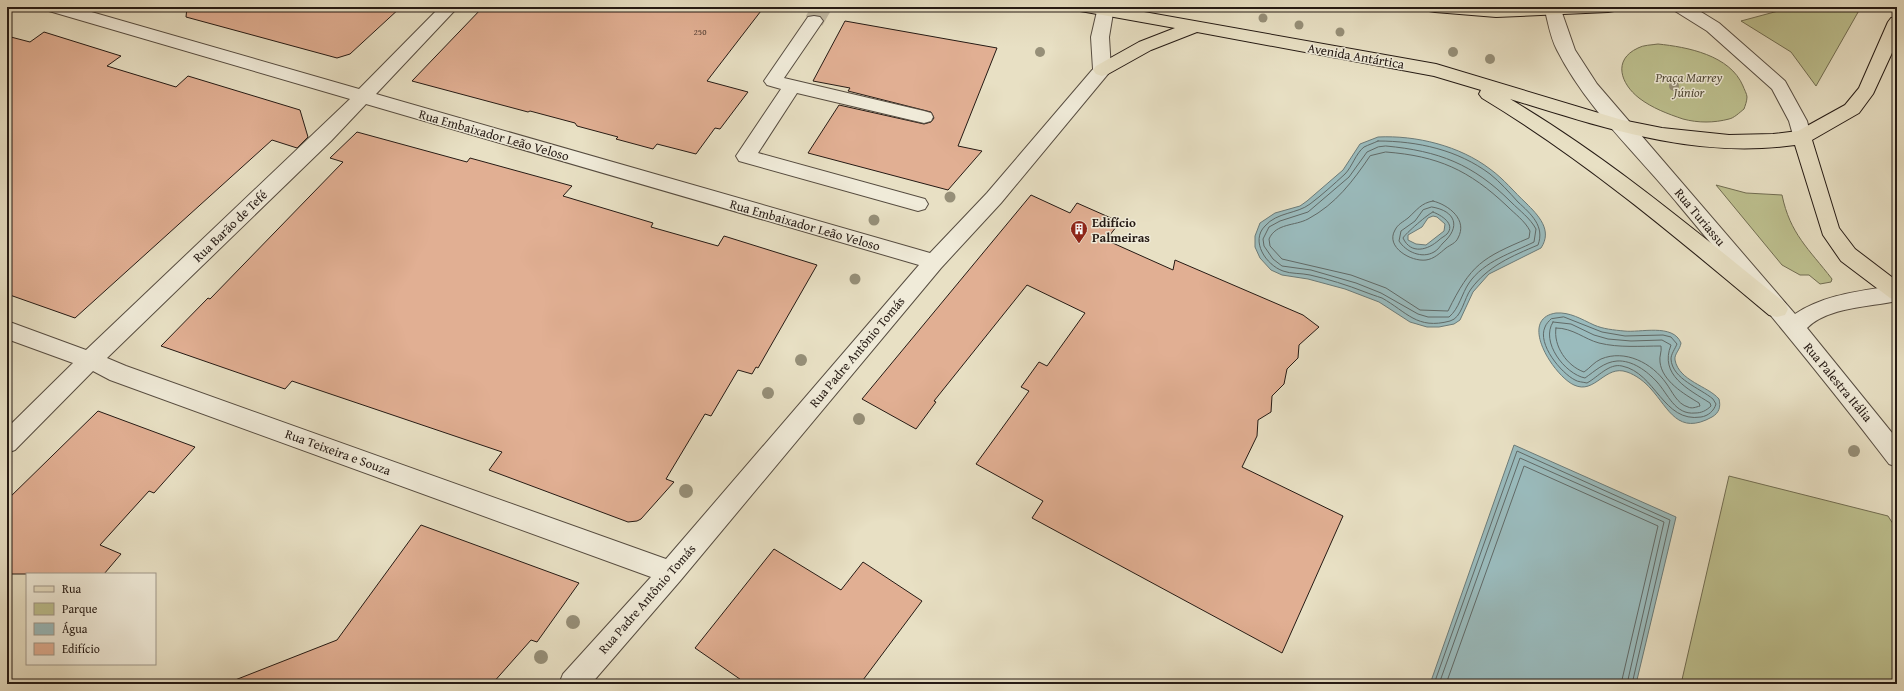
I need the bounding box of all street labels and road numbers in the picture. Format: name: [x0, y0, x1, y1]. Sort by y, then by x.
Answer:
street label: Avenida Antártica: [1306, 38, 1407, 74]
street label: Rua Embaixador Leão Veloso: [417, 104, 572, 166]
street label: Rua Turiassu: [1670, 184, 1730, 250]
street label: Rua Barão de Tefé: [188, 185, 272, 267]
street label: Rua Embaixador Leão Veloso: [728, 194, 883, 256]
street label: Rua Padre Antônio Tomás: [805, 292, 909, 412]
street label: Rua Palestra Itália: [1799, 338, 1878, 427]
street label: Rua Teixeira e Souza: [282, 424, 394, 480]
street label: Rua Padre Antônio Tomás: [594, 540, 700, 658]

